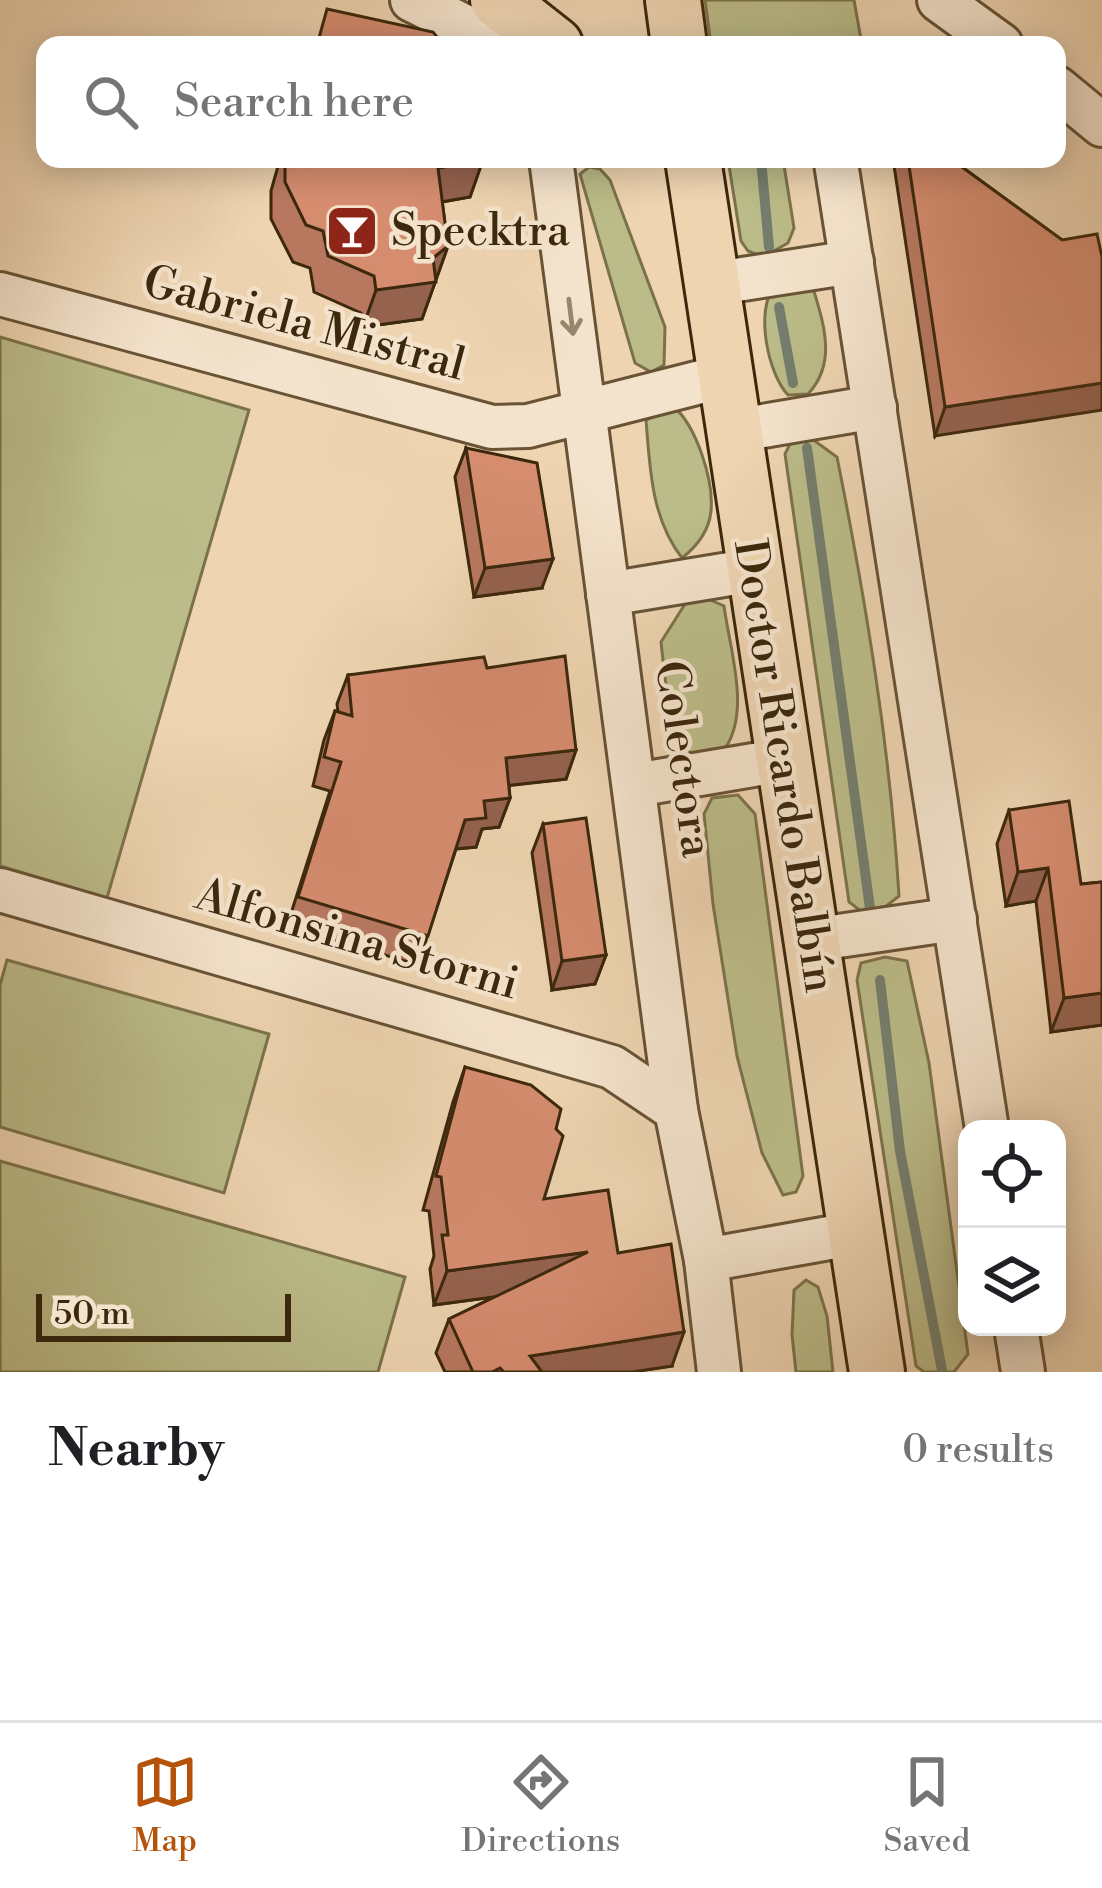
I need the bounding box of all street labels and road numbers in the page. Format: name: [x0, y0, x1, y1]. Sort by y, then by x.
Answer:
street label: Gabriela Mistral: [137, 254, 471, 394]
street label: Doctor Ricardo Balbín: [720, 535, 848, 997]
street label: Colectora: [641, 657, 725, 861]
street label: Alfonsina Storni: [188, 866, 525, 1013]

